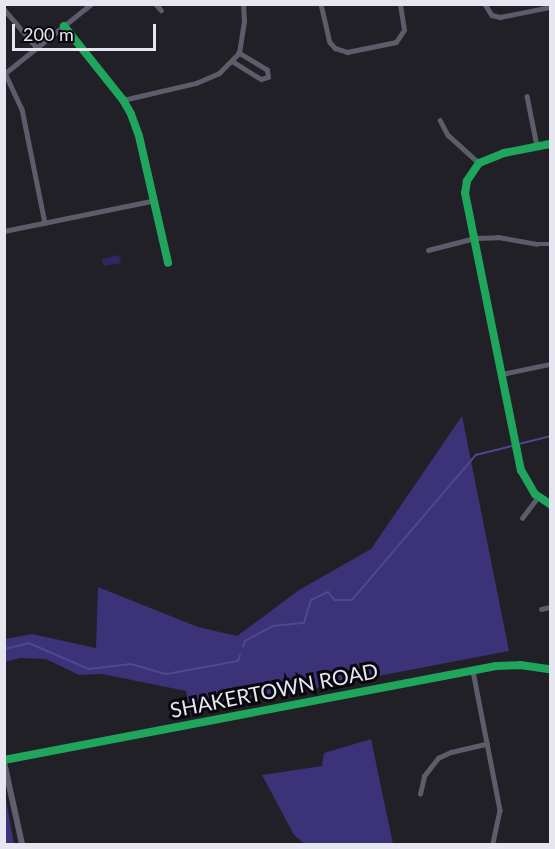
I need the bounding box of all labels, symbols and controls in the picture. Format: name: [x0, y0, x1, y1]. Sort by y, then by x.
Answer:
scale bar: [15, 12, 159, 50]
text: 200 m: [23, 23, 74, 45]
street label: SHAKERTOWN ROAD: [168, 657, 380, 723]

